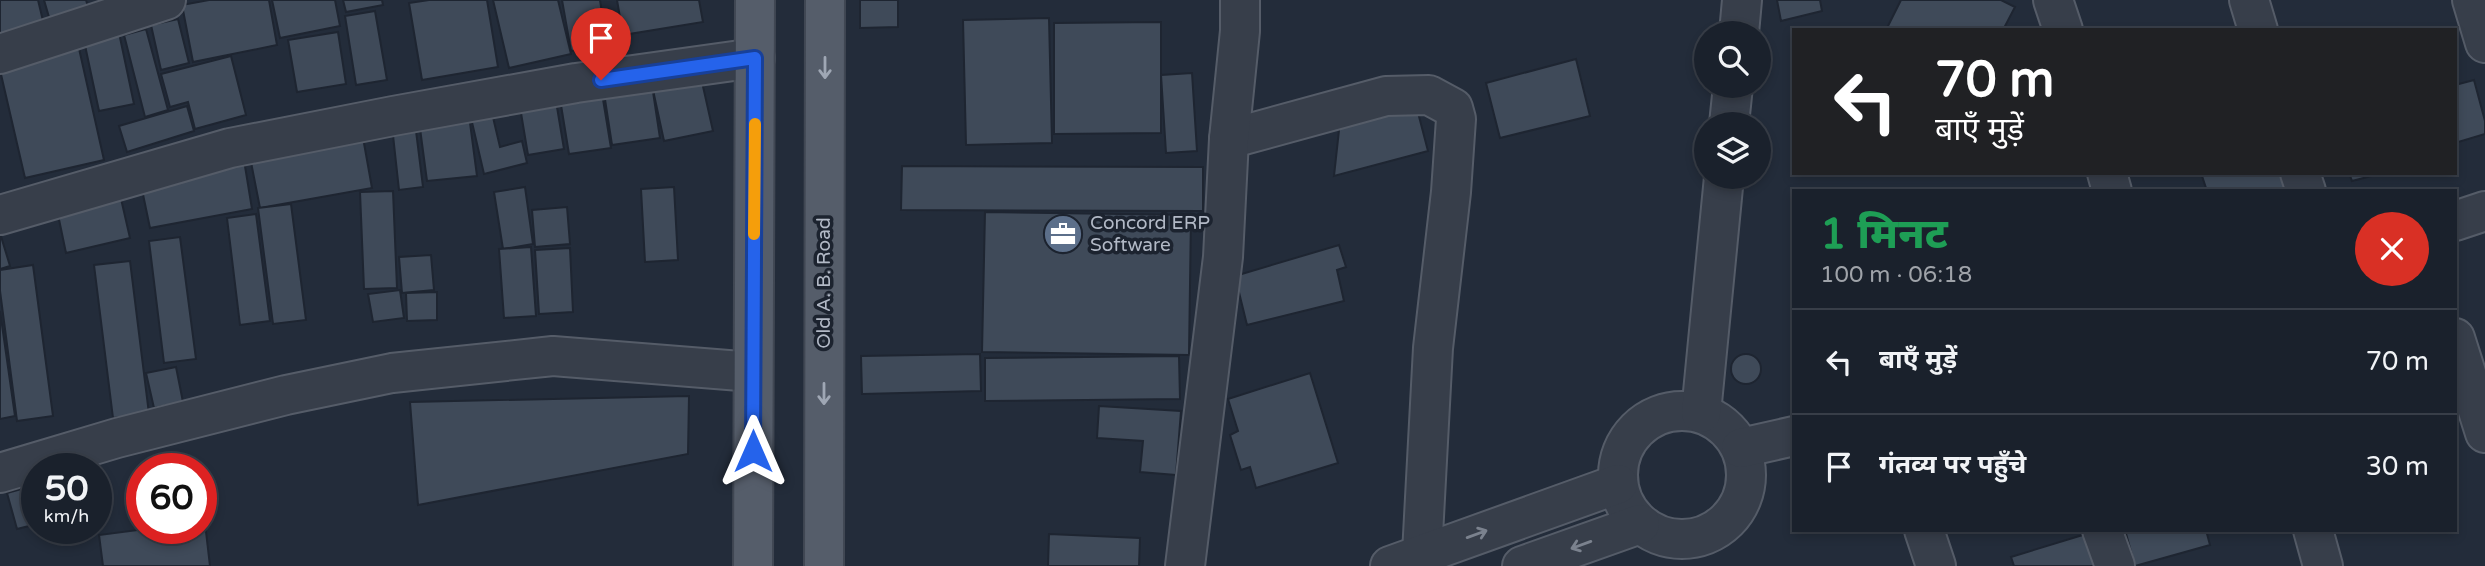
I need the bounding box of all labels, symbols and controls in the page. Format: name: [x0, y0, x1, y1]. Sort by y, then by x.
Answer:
pin: [571, 8, 631, 80]
icon: arrive: [582, 19, 620, 57]
map controls: [1694, 21, 1771, 189]
button: search: [1694, 21, 1771, 98]
text: 70 m: [1935, 51, 2054, 110]
one-way arrow: [818, 56, 832, 79]
icon: left: [1820, 56, 1911, 147]
text: बाएँ मुड़ें: [1935, 111, 2024, 149]
button: layers: [1694, 112, 1771, 189]
text: 1 मिनट: [1820, 209, 1948, 260]
place label: Concord ERP Software: [1090, 212, 1210, 256]
button: close: [2355, 212, 2429, 286]
office icon: Concord ERP Software: [1042, 213, 1084, 255]
street label: Old A. B. Road: [813, 217, 835, 349]
text: 100 m · 06:18: [1820, 261, 1972, 289]
icon: left: [1820, 343, 1858, 381]
text: बाएँ मुड़ें: [1879, 344, 1957, 375]
text: 70 m: [2366, 346, 2429, 377]
one-way arrow: [817, 382, 831, 405]
position arrow: [716, 414, 790, 488]
icon: arrive: [1820, 448, 1858, 486]
text: गंतव्य पर पहुँचे: [1879, 449, 2026, 480]
text: 30 m: [2366, 451, 2429, 482]
speed limit sign: 60: [126, 453, 217, 544]
text: 50: [45, 468, 88, 510]
text: km/h: [44, 505, 89, 527]
one-way arrow: [1466, 527, 1488, 540]
one-way arrow: [1570, 540, 1592, 552]

